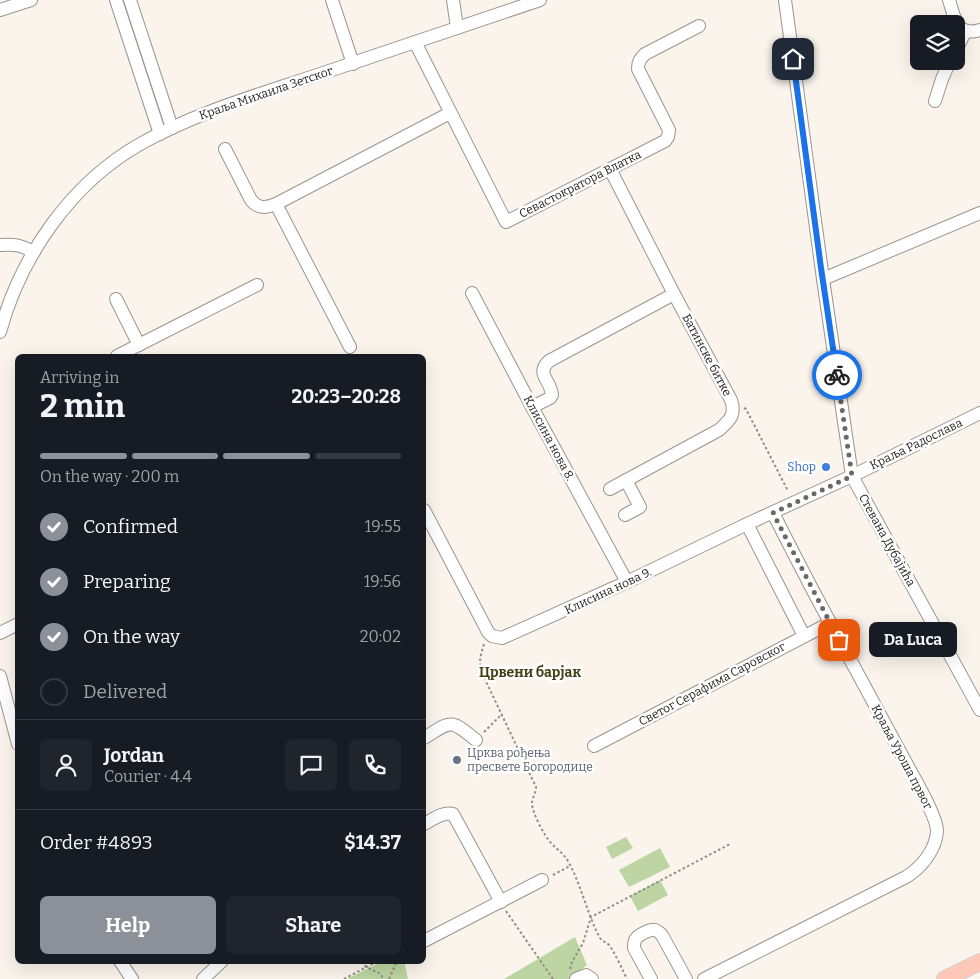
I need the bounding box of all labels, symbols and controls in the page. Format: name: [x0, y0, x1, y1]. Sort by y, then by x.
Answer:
map controls: [910, 15, 965, 70]
button: layers: [910, 15, 965, 70]
pin: [772, 38, 814, 80]
icon: home: [779, 45, 807, 73]
street label: Краља Михаила Зетског: [197, 63, 335, 123]
street label: Севастократора Влатка: [517, 147, 644, 221]
street label: Батинске битке: [679, 312, 735, 398]
courier: [812, 350, 862, 400]
icon: bike: [823, 361, 851, 389]
text: Arriving in: [40, 368, 119, 387]
text: 20:23–20:28: [291, 385, 401, 408]
text: 2 min: [40, 387, 125, 425]
street label: Клисина нова 8.: [521, 393, 577, 483]
street label: Краља Радослава: [867, 415, 965, 473]
place label: Shop: [787, 460, 816, 474]
marker: Shop: [820, 461, 832, 473]
text: On the way · 200 m: [40, 467, 179, 486]
street label: Стевана Дубајића: [856, 491, 918, 589]
icon: check: [40, 513, 68, 541]
text: Confirmed: [83, 515, 178, 538]
text: 19:55: [365, 517, 401, 536]
street label: Клисина нова 9.: [562, 565, 654, 617]
icon: check: [40, 568, 68, 596]
text: Preparing: [83, 570, 171, 593]
text: 19:56: [364, 572, 401, 591]
pin: [818, 619, 860, 661]
callout: Da Luca: [869, 622, 956, 658]
icon: check: [40, 623, 68, 651]
text: On the way: [83, 625, 180, 648]
icon: bag: [825, 626, 853, 654]
text: 20:02: [360, 627, 401, 646]
text: Da Luca: [884, 630, 942, 649]
street label: Светог Серафима Саровског: [636, 639, 788, 729]
district label: Црвени барјак: [479, 664, 581, 681]
text: Delivered: [83, 680, 167, 703]
street label: Краља Уроша првог: [869, 702, 936, 812]
button: person: [40, 739, 92, 791]
button: chat: [285, 739, 337, 791]
button: phone: [349, 739, 401, 791]
text: Jordan: [104, 744, 164, 767]
place label: Црква рођења пресвете Богородице: [467, 746, 593, 774]
marker: Црква рођења пресвете Богородице: [451, 754, 463, 766]
text: Courier · 4.4: [104, 767, 192, 786]
text: Order #4893: [40, 831, 152, 854]
text: $14.37: [344, 831, 401, 854]
button: Help: [40, 896, 216, 954]
button: Share: [226, 896, 401, 954]

